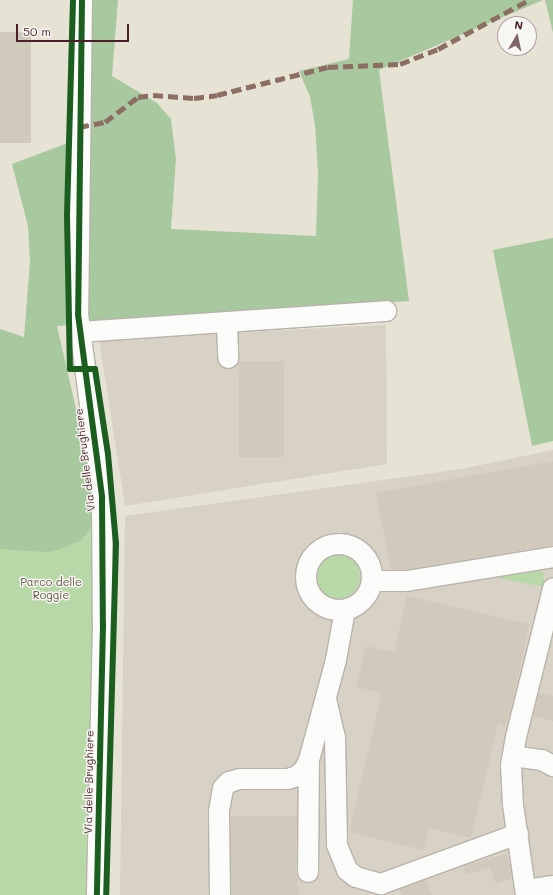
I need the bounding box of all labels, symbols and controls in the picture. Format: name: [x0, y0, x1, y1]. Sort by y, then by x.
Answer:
scale bar: [18, 16, 131, 42]
north arrow: [497, 16, 537, 56]
text: N: [513, 17, 524, 33]
text: 50 m: [23, 23, 51, 39]
street label: Via delle Brughiere: [72, 408, 98, 512]
park label: Parco delle Roggie: [20, 576, 82, 602]
street label: Via delle Brughiere: [81, 730, 97, 834]

